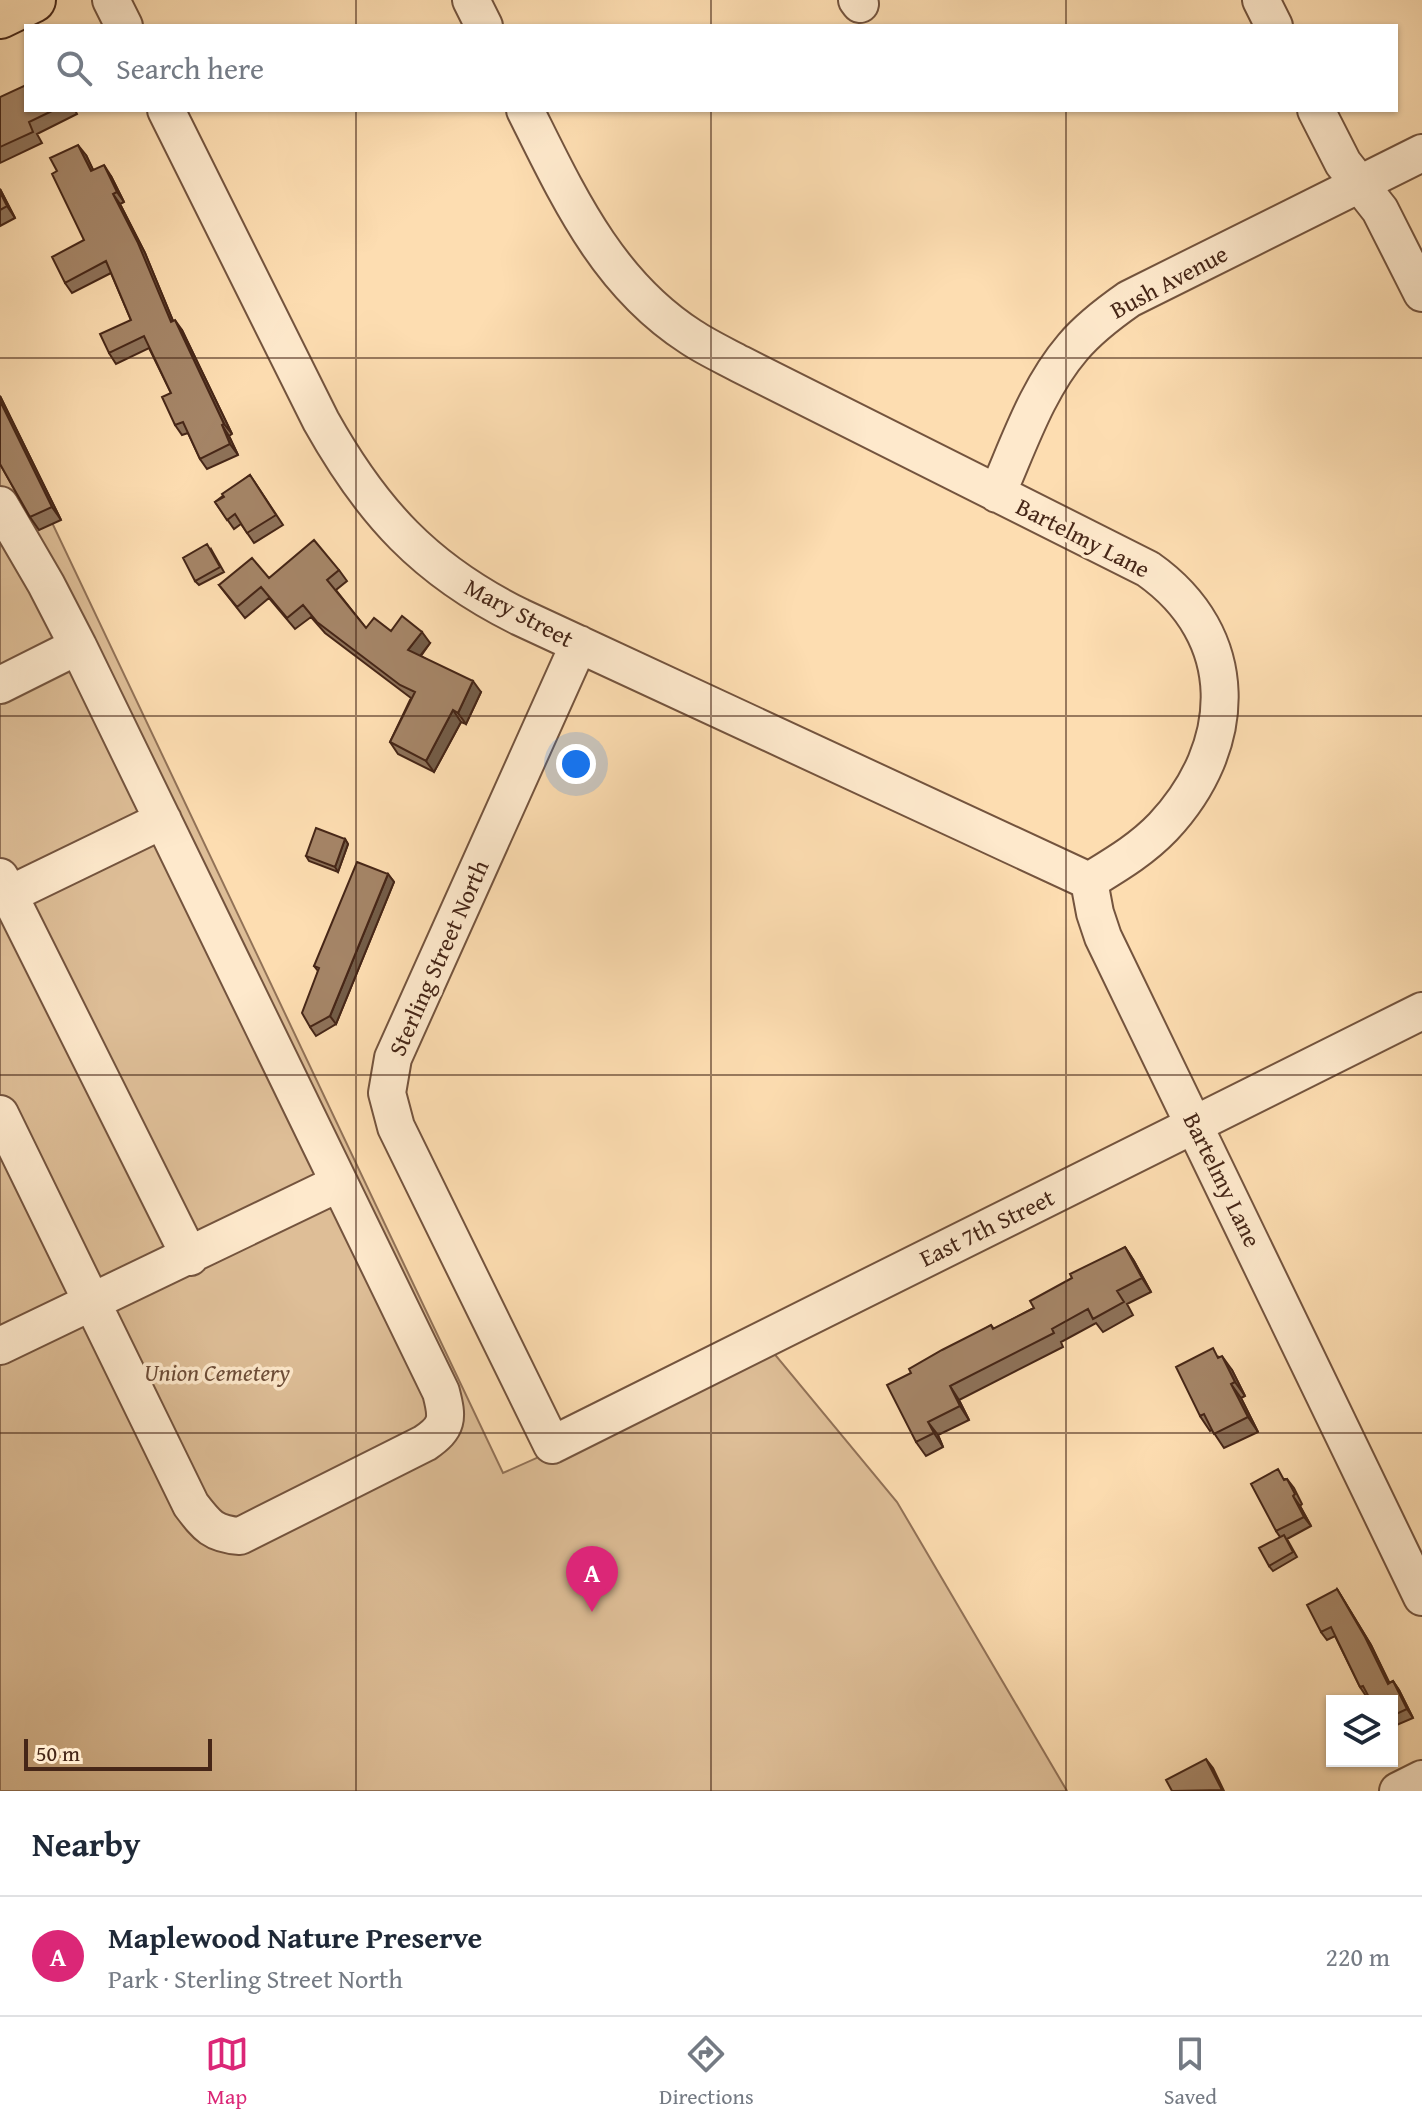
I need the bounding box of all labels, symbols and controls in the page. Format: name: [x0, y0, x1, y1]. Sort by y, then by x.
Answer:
search box: [24, 24, 1398, 112]
icon: search: [52, 46, 96, 90]
text: Search here: [116, 46, 264, 90]
street label: Bush Avenue: [1104, 236, 1234, 327]
street label: Bartelmy Lane: [1010, 489, 1156, 586]
street label: Mary Street: [459, 569, 580, 656]
your location: [556, 744, 596, 784]
street label: Sterling Street North: [380, 854, 498, 1061]
street label: Bartelmy Lane: [1175, 1107, 1270, 1253]
street label: East 7th Street: [913, 1180, 1061, 1275]
park label: Union Cemetery: [144, 1355, 290, 1390]
pin: A: [566, 1546, 618, 1612]
map controls: [1326, 1695, 1398, 1767]
button: layers: [1326, 1695, 1398, 1767]
scale bar: [24, 1735, 212, 1771]
text: 50 m: [36, 1737, 80, 1769]
text: Nearby: [32, 1819, 141, 1868]
text: Maplewood Nature Preserve: [108, 1915, 482, 1959]
text: A: [50, 1937, 66, 1976]
text: 220 m: [1325, 1937, 1390, 1976]
text: Park · Sterling Street North: [108, 1959, 403, 1998]
tab: Map: [205, 2032, 249, 2112]
tab: Directions: [659, 2032, 754, 2112]
tab: Saved: [1164, 2032, 1217, 2112]

